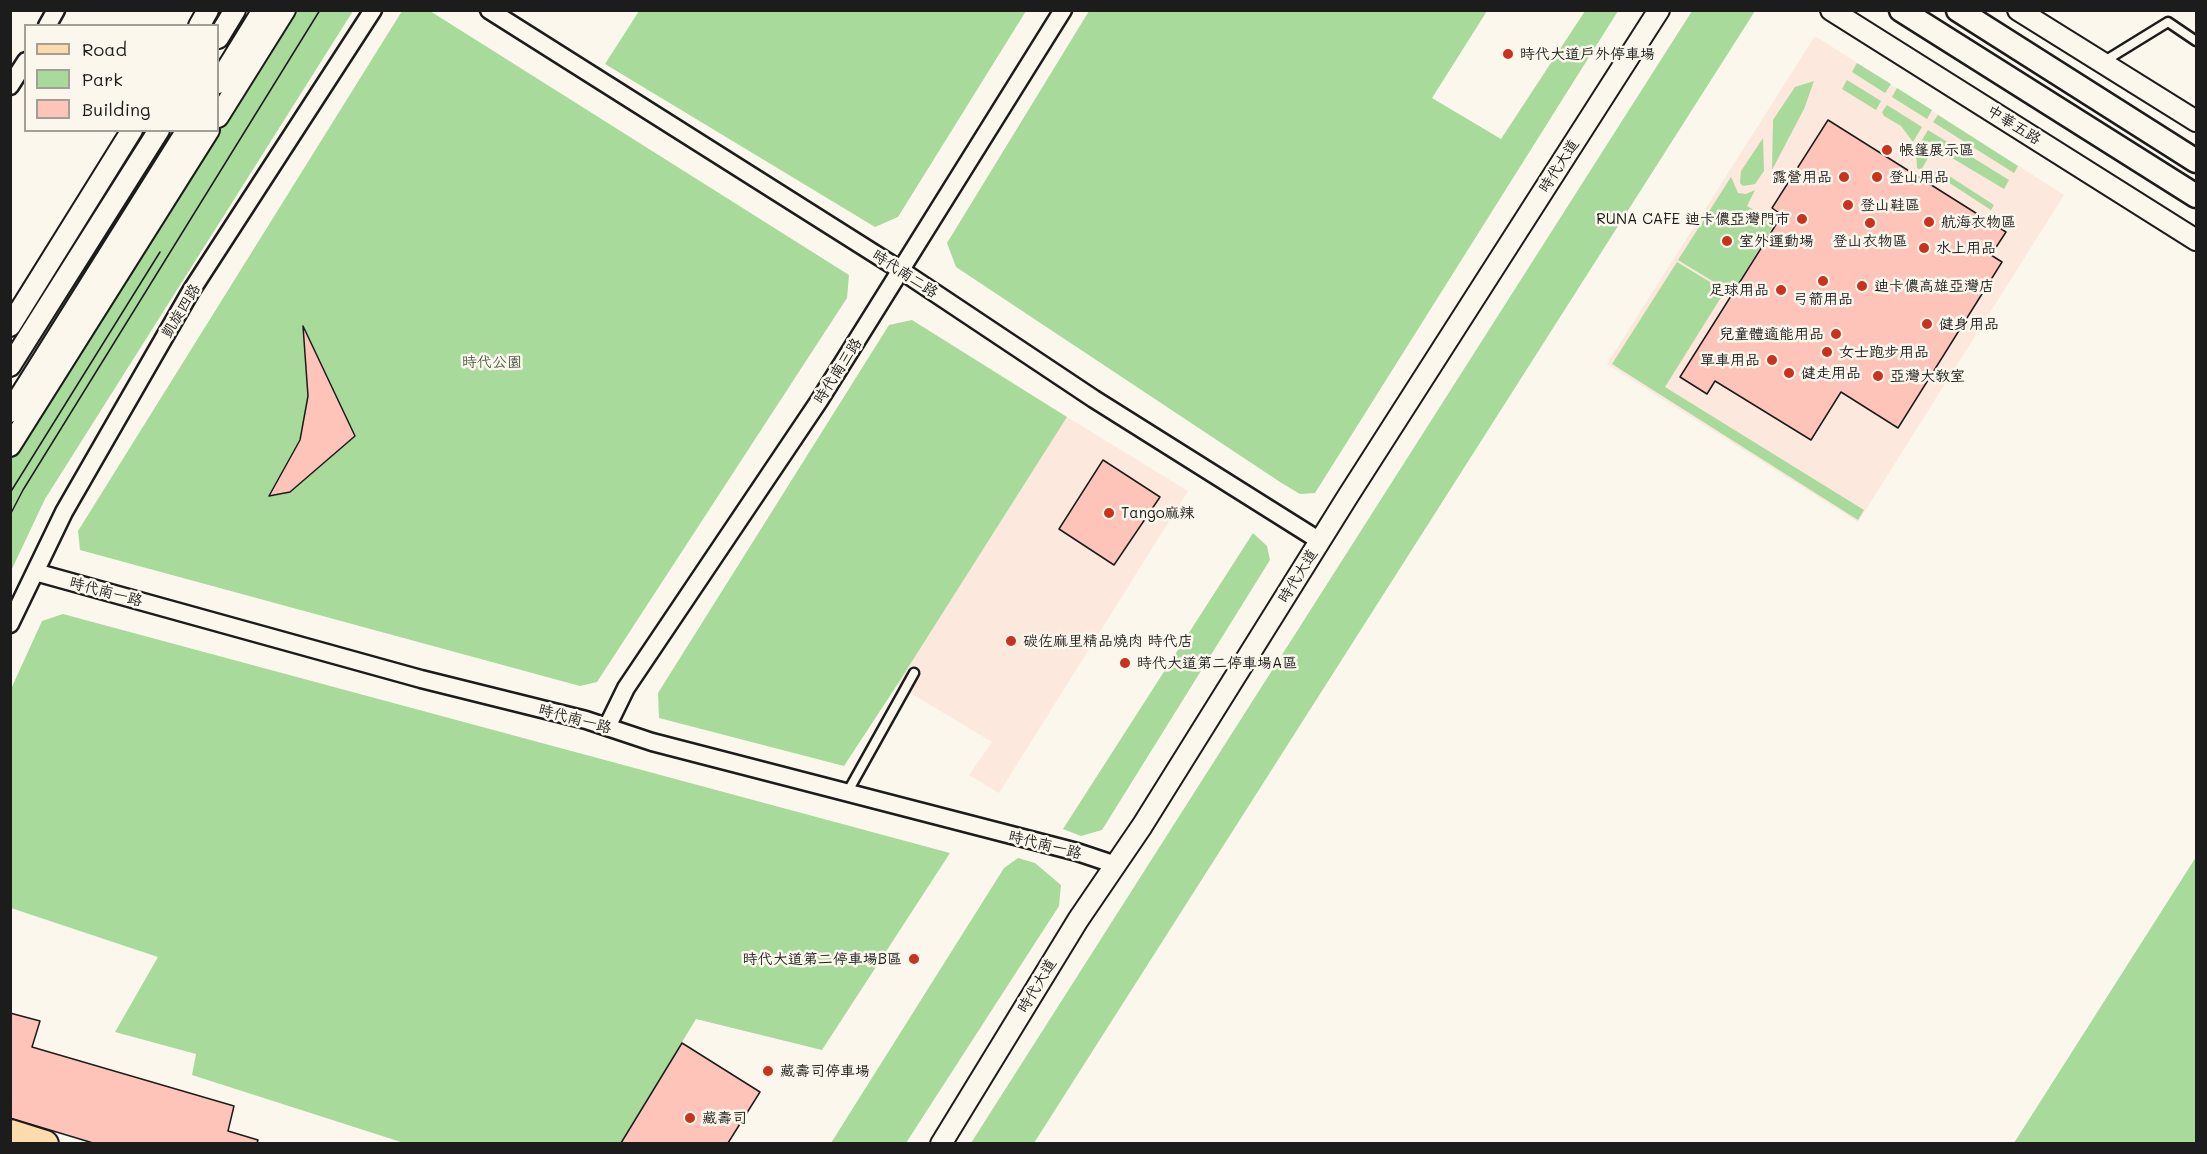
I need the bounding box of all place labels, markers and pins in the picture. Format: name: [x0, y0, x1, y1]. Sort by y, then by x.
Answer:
place label: 時代大道戶外停車場: [1520, 45, 1655, 63]
marker: 時代大道戶外停車場: [1501, 47, 1515, 61]
place label: 帳篷展示區: [1899, 141, 1974, 159]
marker: 帳篷展示區: [1880, 143, 1894, 157]
place label: 露營用品: [1772, 168, 1832, 186]
place label: 登山用品: [1889, 168, 1949, 186]
marker: 露營用品: [1837, 170, 1851, 184]
marker: 登山用品: [1870, 170, 1884, 184]
place label: 登山鞋區: [1860, 196, 1920, 214]
marker: 登山鞋區: [1841, 198, 1855, 212]
place label: RUNA CAFE 迪卡儂亞灣門市: [1596, 210, 1790, 228]
marker: RUNA CAFE 迪卡儂亞灣門市: [1795, 212, 1809, 226]
place label: 航海衣物區: [1941, 213, 2016, 231]
marker: 航海衣物區: [1922, 215, 1936, 229]
marker: 登山衣物區: [1863, 216, 1877, 230]
place label: 室外運動場: [1739, 232, 1814, 250]
place label: 登山衣物區: [1833, 232, 1907, 250]
marker: 室外運動場: [1720, 234, 1734, 248]
place label: 水上用品: [1936, 239, 1996, 257]
marker: 水上用品: [1917, 241, 1931, 255]
marker: 弓箭用品: [1816, 274, 1830, 288]
place label: 迪卡儂高雄亞灣店: [1874, 277, 1994, 295]
marker: 迪卡儂高雄亞灣店: [1855, 279, 1869, 293]
place label: 足球用品: [1709, 281, 1769, 299]
marker: 足球用品: [1774, 283, 1788, 297]
place label: 弓箭用品: [1793, 290, 1853, 308]
place label: 健身用品: [1939, 315, 1999, 333]
marker: 健身用品: [1920, 317, 1934, 331]
place label: 兒童體適能用品: [1719, 325, 1824, 343]
marker: 兒童體適能用品: [1829, 327, 1843, 341]
place label: 女士跑步用品: [1839, 343, 1929, 361]
marker: 女士跑步用品: [1820, 345, 1834, 359]
place label: 單車用品: [1700, 351, 1760, 369]
marker: 單車用品: [1765, 353, 1779, 367]
place label: 健走用品: [1801, 364, 1861, 382]
marker: 健走用品: [1782, 366, 1796, 380]
place label: 亞灣大教室: [1890, 367, 1965, 385]
marker: 亞灣大教室: [1871, 369, 1885, 383]
place label: Tango麻辣: [1121, 504, 1195, 522]
marker: Tango麻辣: [1102, 506, 1116, 520]
place label: 碳佐麻里精品燒肉 時代店: [1023, 632, 1193, 650]
marker: 碳佐麻里精品燒肉 時代店: [1004, 634, 1018, 648]
place label: 時代大道第二停車場A區: [1137, 654, 1297, 672]
marker: 時代大道第二停車場A區: [1118, 656, 1132, 670]
place label: 時代大道第二停車場B區: [743, 950, 902, 968]
marker: 時代大道第二停車場B區: [907, 952, 921, 966]
place label: 藏壽司停車場: [780, 1062, 870, 1080]
marker: 藏壽司停車場: [761, 1064, 775, 1078]
place label: 藏壽司: [702, 1109, 747, 1127]
marker: 藏壽司: [683, 1111, 697, 1125]

